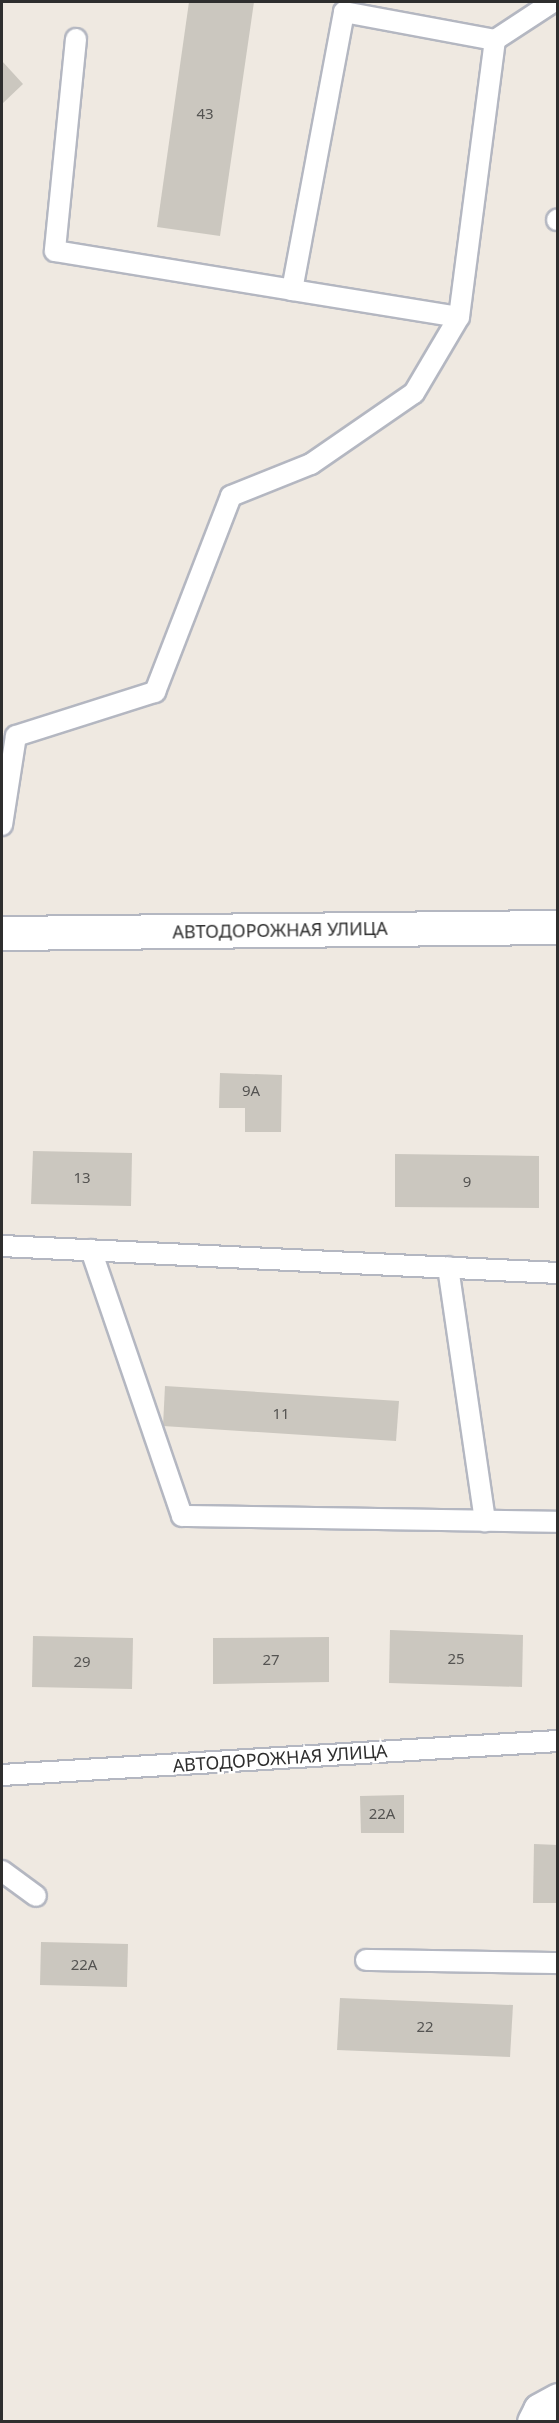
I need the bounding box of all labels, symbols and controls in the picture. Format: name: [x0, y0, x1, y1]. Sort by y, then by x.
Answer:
house number: 43: [196, 105, 214, 123]
street label: АВТОДОРОЖНАЯ УЛИЦА: [172, 917, 388, 943]
house number: 9А: [242, 1082, 260, 1100]
house number: 13: [73, 1169, 91, 1187]
house number: 9: [463, 1173, 471, 1191]
house number: 11: [272, 1405, 290, 1423]
house number: 25: [447, 1650, 465, 1668]
house number: 27: [262, 1651, 280, 1669]
house number: 29: [73, 1653, 91, 1671]
street label: АВТОДОРОЖНАЯ УЛИЦА: [172, 1740, 388, 1776]
house number: 22А: [369, 1805, 395, 1823]
house number: 22А: [71, 1956, 97, 1974]
house number: 22: [416, 2018, 434, 2036]

